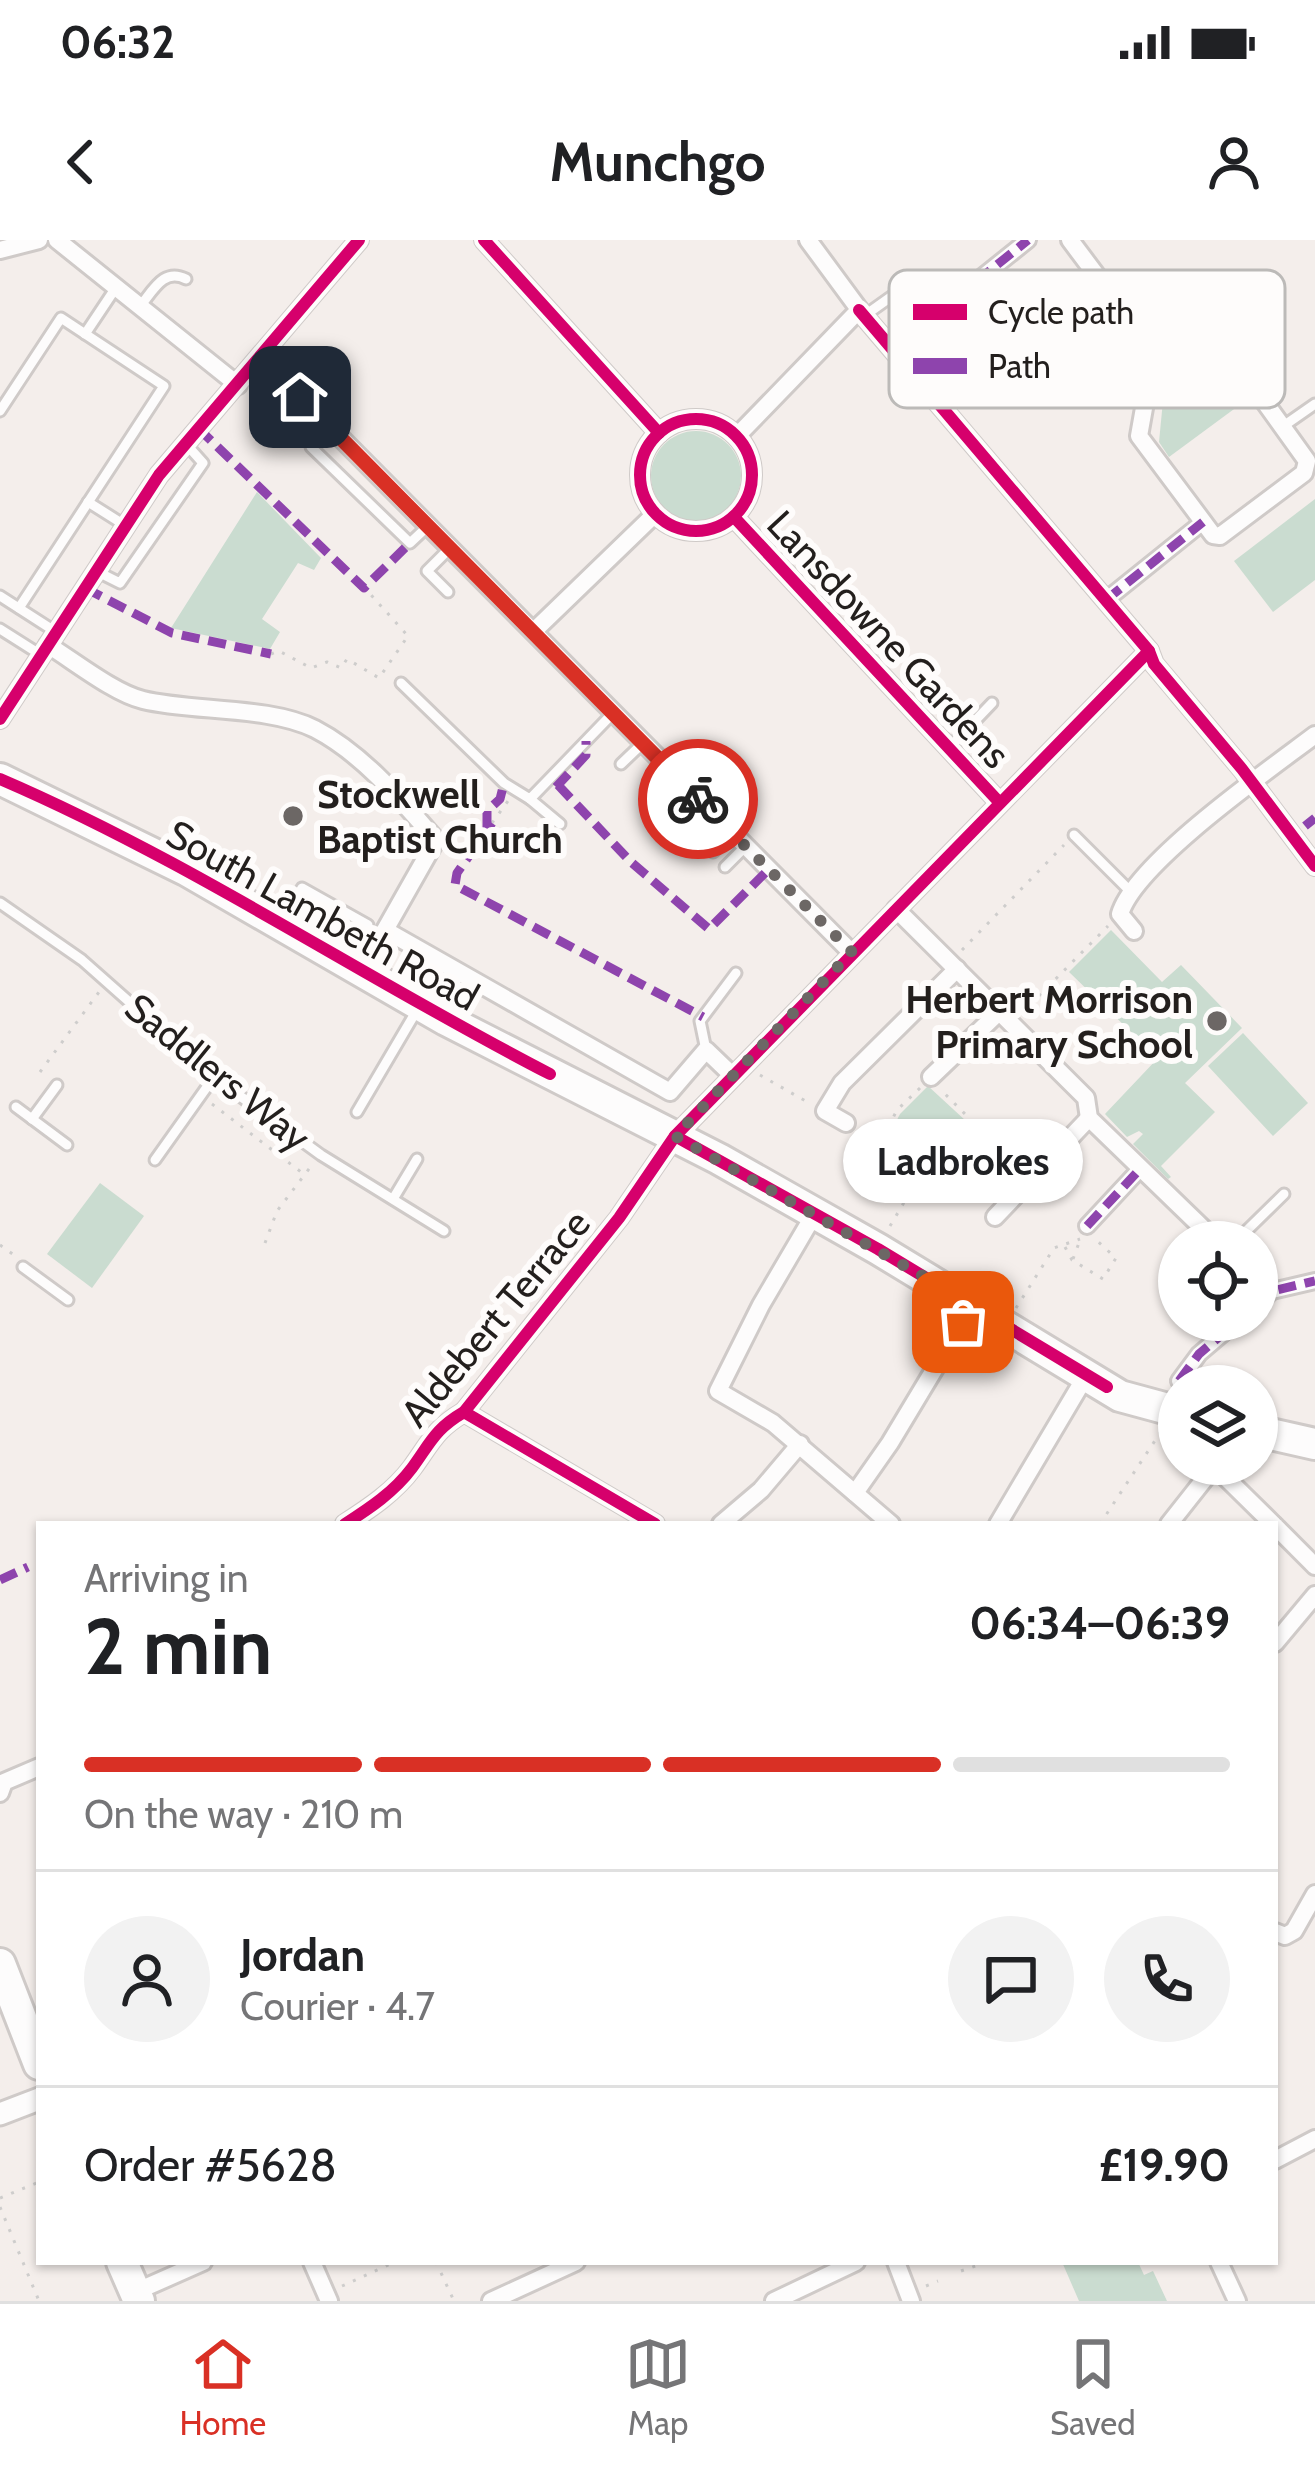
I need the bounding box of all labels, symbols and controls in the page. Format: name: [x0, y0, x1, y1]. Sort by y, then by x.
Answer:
text: 06:32: [60, 15, 175, 69]
icon: back: [48, 129, 114, 195]
text: Munchgo: [550, 129, 765, 195]
icon: person: [1201, 129, 1267, 195]
legend: [889, 270, 1285, 408]
text: Cycle path: [988, 292, 1134, 332]
pin: [249, 346, 351, 448]
text: Path: [988, 346, 1051, 386]
icon: home: [267, 364, 333, 430]
street label: Lansdowne Gardens: [757, 500, 1021, 778]
courier: [638, 739, 758, 859]
icon: bike: [665, 766, 731, 832]
place label: Stockwell Baptist Church: [317, 770, 563, 863]
marker: Stockwell Baptist Church: [280, 803, 306, 829]
street label: South Lambeth Road: [159, 809, 487, 1021]
place label: Herbert Morrison Primary School: [905, 975, 1193, 1068]
street label: Saddlers Way: [116, 983, 320, 1161]
marker: Herbert Morrison Primary School: [1204, 1008, 1230, 1034]
callout: Ladbrokes: [843, 1118, 1083, 1202]
text: Ladbrokes: [877, 1137, 1049, 1185]
street label: Aldebert Terrace: [390, 1200, 600, 1436]
map controls: [1158, 1221, 1278, 1485]
button: locate: [1158, 1221, 1278, 1341]
pin: [912, 1271, 1014, 1373]
icon: bag: [930, 1289, 996, 1355]
button: layers: [1158, 1365, 1278, 1485]
text: Arriving in: [84, 1554, 248, 1602]
text: 06:34–06:39: [969, 1596, 1230, 1650]
text: 2 min: [84, 1599, 272, 1694]
text: On the way · 210 m: [84, 1790, 403, 1838]
button: person: [84, 1916, 210, 2042]
button: chat: [948, 1916, 1074, 2042]
button: phone: [1104, 1916, 1230, 2042]
text: Jordan: [240, 1928, 365, 1982]
text: Courier · 4.7: [240, 1982, 435, 2030]
text: Order #5628: [84, 2138, 337, 2192]
text: £19.90: [1099, 2138, 1230, 2192]
tab: Home: [179, 2331, 266, 2443]
tab: Map: [625, 2331, 691, 2443]
tab: Saved: [1050, 2331, 1136, 2443]

